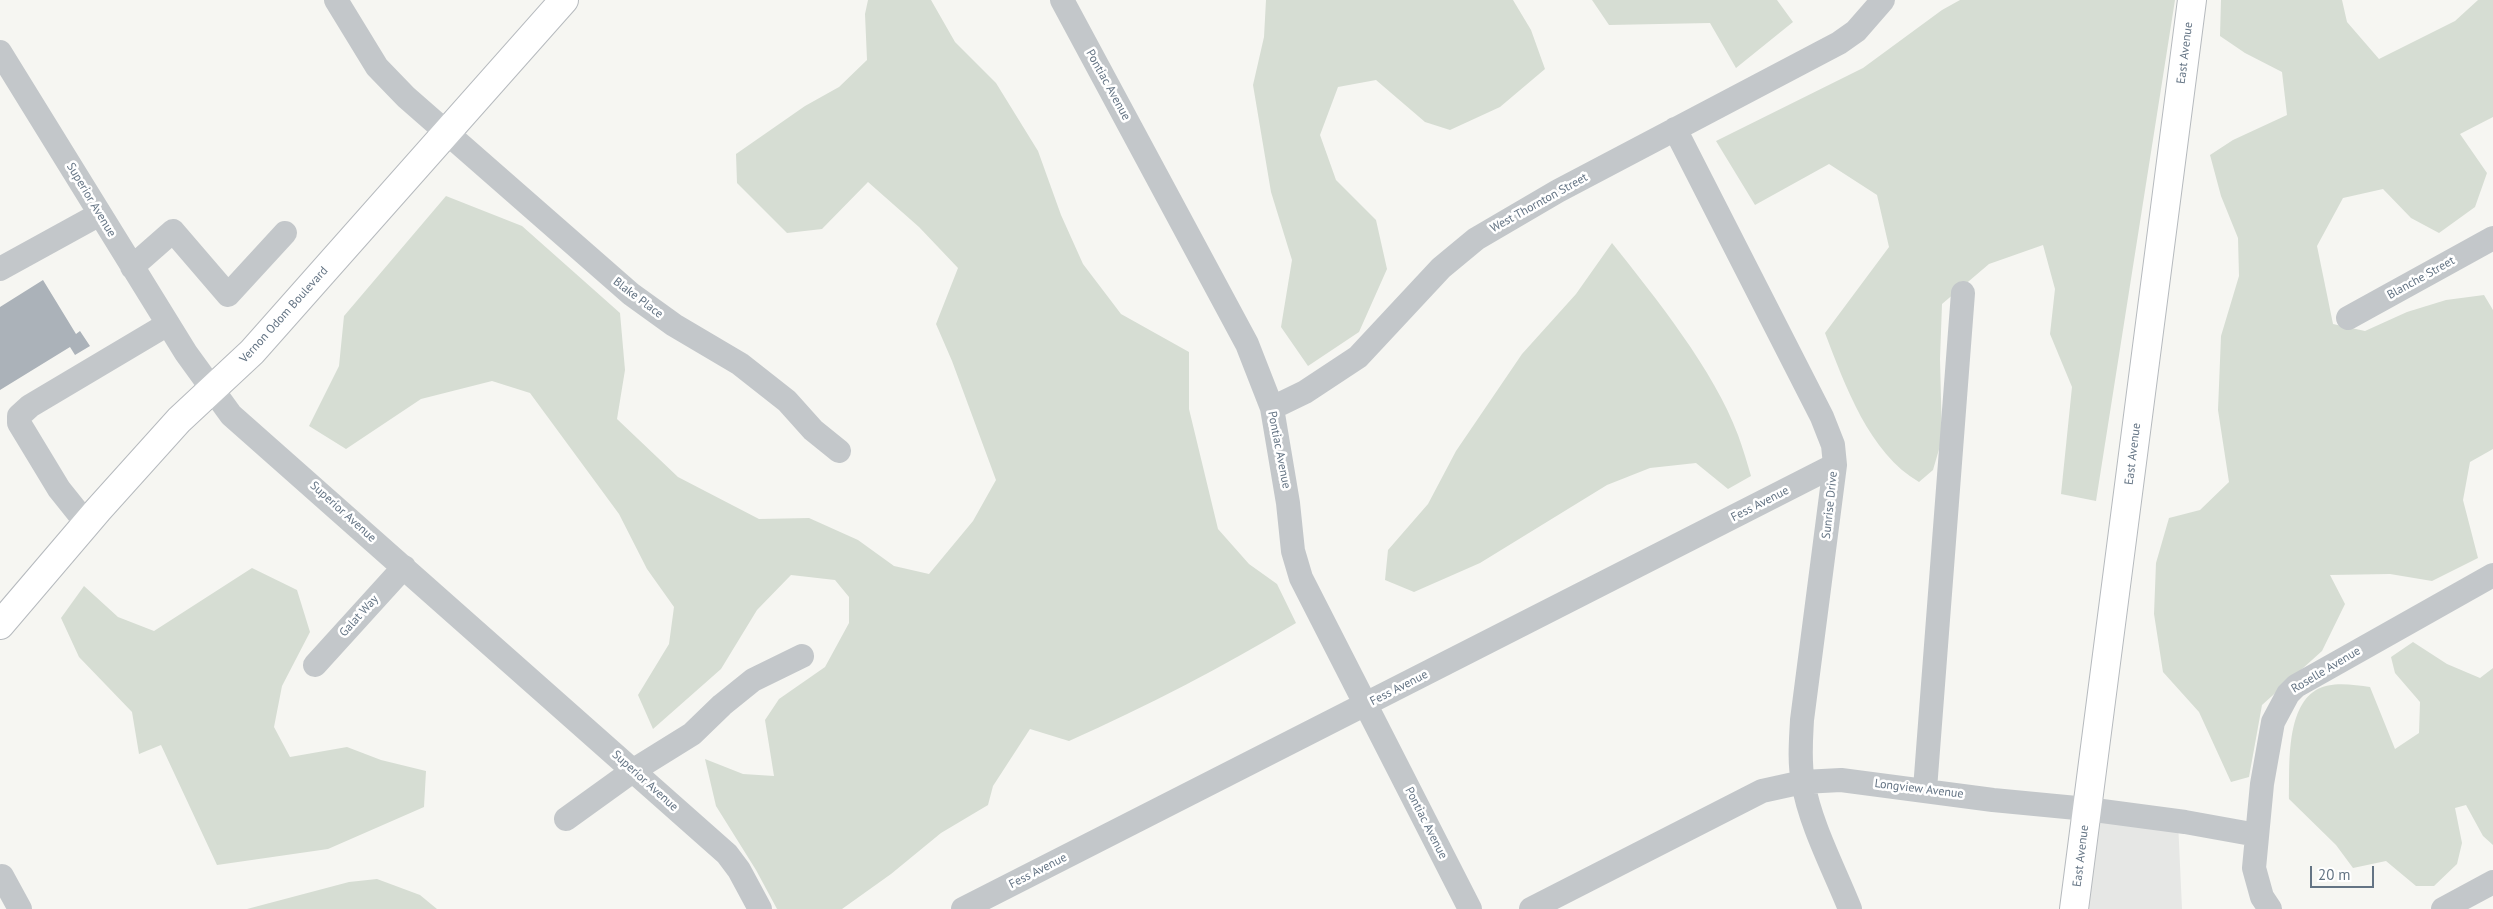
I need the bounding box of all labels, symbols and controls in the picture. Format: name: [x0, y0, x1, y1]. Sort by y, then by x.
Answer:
street label: East Avenue: [2174, 21, 2196, 85]
street label: Pontiac Avenue: [1083, 47, 1133, 123]
street label: Superior Avenue: [63, 160, 119, 240]
street label: West Thornton Street: [1488, 170, 1590, 236]
street label: Blanche Street: [2385, 254, 2457, 302]
street label: Vernon Odom Boulevard: [237, 264, 331, 366]
street label: Blake Place: [610, 275, 666, 321]
street label: Pontiac Avenue: [1264, 410, 1294, 490]
street label: East Avenue: [2122, 422, 2144, 486]
street label: Sunrise Drive: [1819, 470, 1841, 540]
street label: Superior Avenue: [307, 479, 379, 545]
street label: Fess Avenue: [1729, 483, 1791, 525]
street label: Galat Way: [337, 592, 381, 640]
street label: Roselle Avenue: [2289, 644, 2363, 696]
street label: Fess Avenue: [1368, 667, 1430, 709]
street label: Superior Avenue: [609, 748, 681, 814]
street label: Longview Avenue: [1874, 776, 1964, 802]
street label: Pontiac Avenue: [1402, 785, 1450, 861]
street label: East Avenue: [2070, 824, 2092, 888]
street label: Fess Avenue: [1007, 850, 1069, 892]
scale bar: [2313, 856, 2377, 888]
text: 20 m: [2318, 865, 2351, 884]

